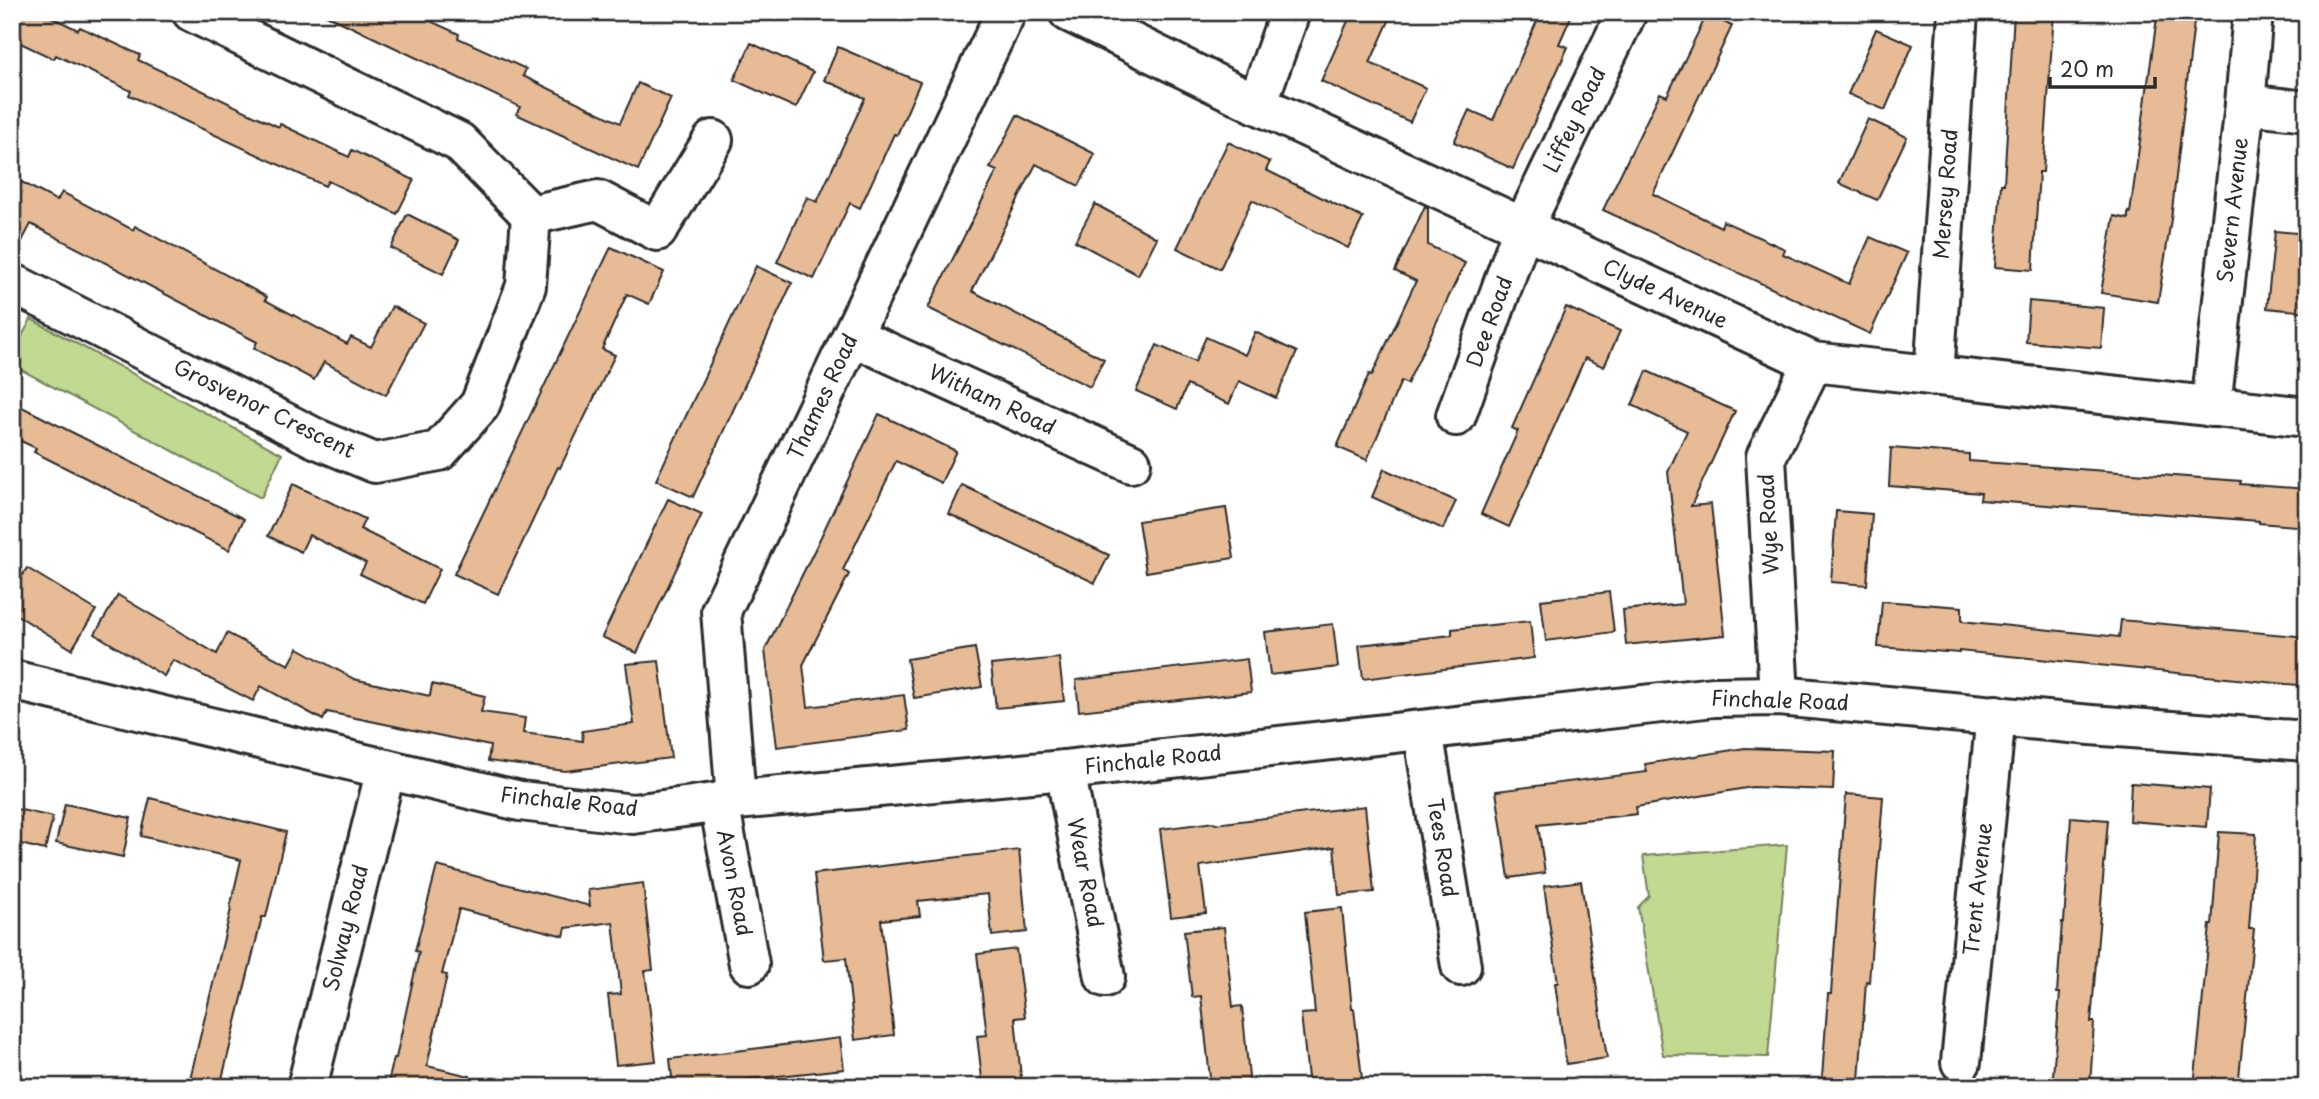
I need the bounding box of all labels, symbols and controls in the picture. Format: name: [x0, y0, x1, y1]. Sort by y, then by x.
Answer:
scale bar: [2050, 46, 2154, 90]
text: 20 m: [2060, 52, 2114, 84]
street label: Liffey Road: [1534, 61, 1613, 178]
street label: Mersey Road: [1923, 128, 1965, 260]
street label: Severn Avenue: [2207, 136, 2255, 284]
street label: Clyde Avenue: [1598, 249, 1734, 335]
street label: Dee Road: [1457, 271, 1519, 371]
street label: Thames Road: [778, 328, 864, 465]
street label: Grosvenor Crescent: [169, 349, 361, 465]
street label: Witham Road: [924, 355, 1062, 442]
street label: Wye Road: [1748, 473, 1786, 575]
street label: Finchale Road: [1710, 681, 1850, 717]
street label: Finchale Road: [1082, 735, 1223, 781]
street label: Finchale Road: [499, 777, 640, 823]
street label: Tees Road: [1420, 796, 1468, 900]
street label: Wear Road: [1061, 815, 1113, 930]
street label: Trent Avenue: [1953, 821, 1999, 957]
street label: Avon Road: [710, 827, 762, 939]
street label: Solway Road: [313, 861, 375, 994]

